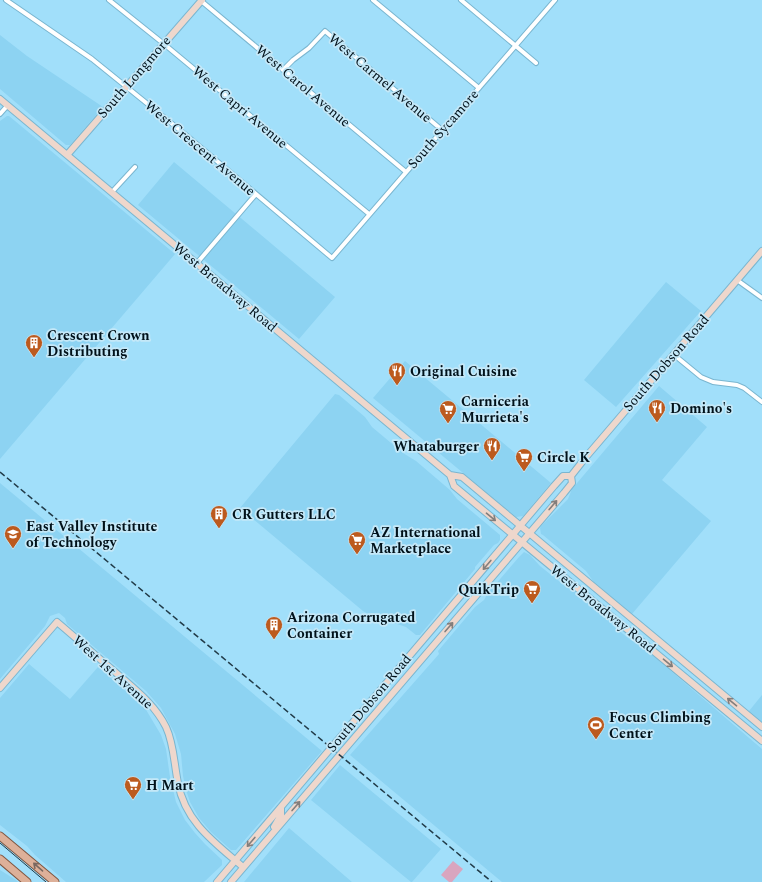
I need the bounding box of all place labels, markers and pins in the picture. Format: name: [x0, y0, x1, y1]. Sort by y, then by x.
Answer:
place label: Crescent Crown Distributing: [47, 325, 150, 362]
building icon: Crescent Crown Distributing: [24, 333, 44, 358]
restaurant icon: Original Cuisine: [387, 361, 407, 386]
place label: Original Cuisine: [410, 361, 517, 382]
place label: Carniceria Murrieta's: [461, 391, 530, 428]
restaurant icon: Domino's: [647, 398, 667, 423]
place label: Domino's: [670, 398, 732, 419]
supermarket icon: Carniceria Murrieta's: [438, 399, 458, 424]
place label: Whataburger: [393, 436, 479, 457]
restaurant icon: Whataburger: [482, 436, 502, 461]
supermarket icon: Circle K: [514, 447, 534, 472]
place label: Circle K: [537, 447, 590, 468]
building icon: CR Gutters LLC: [209, 504, 229, 529]
place label: CR Gutters LLC: [232, 504, 336, 525]
place label: East Valley Institute of Technology: [26, 516, 158, 553]
place label: AZ International Marketplace: [370, 522, 481, 559]
school or university icon: East Valley Institute of Technology: [3, 524, 23, 549]
supermarket icon: AZ International Marketplace: [347, 530, 367, 555]
place label: QuikTrip: [458, 579, 519, 600]
supermarket icon: QuikTrip: [522, 579, 542, 604]
place label: Arizona Corrugated Container: [287, 607, 415, 644]
building icon: Arizona Corrugated Container: [264, 615, 284, 640]
place label: Focus Climbing Center: [609, 707, 711, 744]
sports icon: Focus Climbing Center: [586, 715, 606, 740]
supermarket icon: H Mart: [123, 775, 143, 800]
place label: H Mart: [146, 775, 194, 796]

